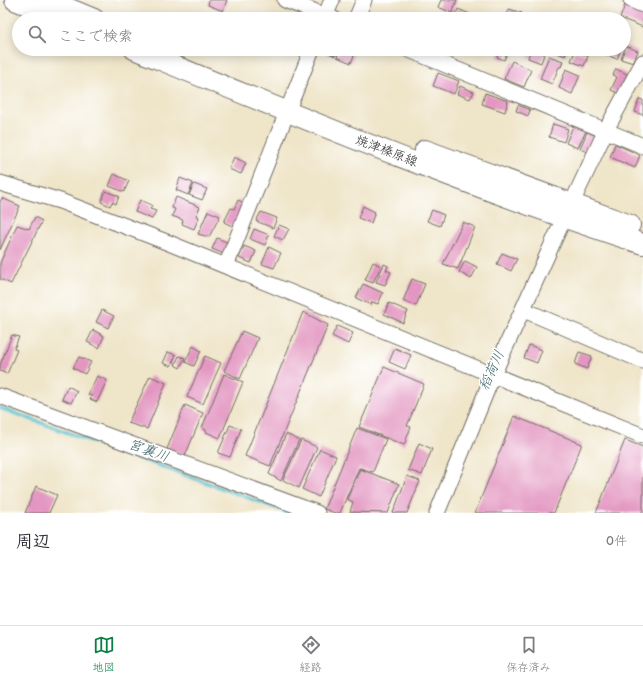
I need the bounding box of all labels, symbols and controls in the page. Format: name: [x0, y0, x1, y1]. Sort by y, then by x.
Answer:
search box: [12, 12, 631, 56]
icon: search: [26, 23, 48, 45]
text: ここで検索: [58, 27, 133, 45]
street label: 焼津榛原線: [354, 132, 421, 169]
water label: 稻荷川: [475, 348, 508, 393]
water label: 宮裏川: [126, 435, 171, 466]
text: 周辺: [16, 531, 50, 551]
text: 0件: [606, 533, 627, 548]
tab: 地図: [93, 634, 115, 674]
tab: 経路: [300, 634, 322, 674]
tab: 保存済み: [507, 634, 551, 674]

